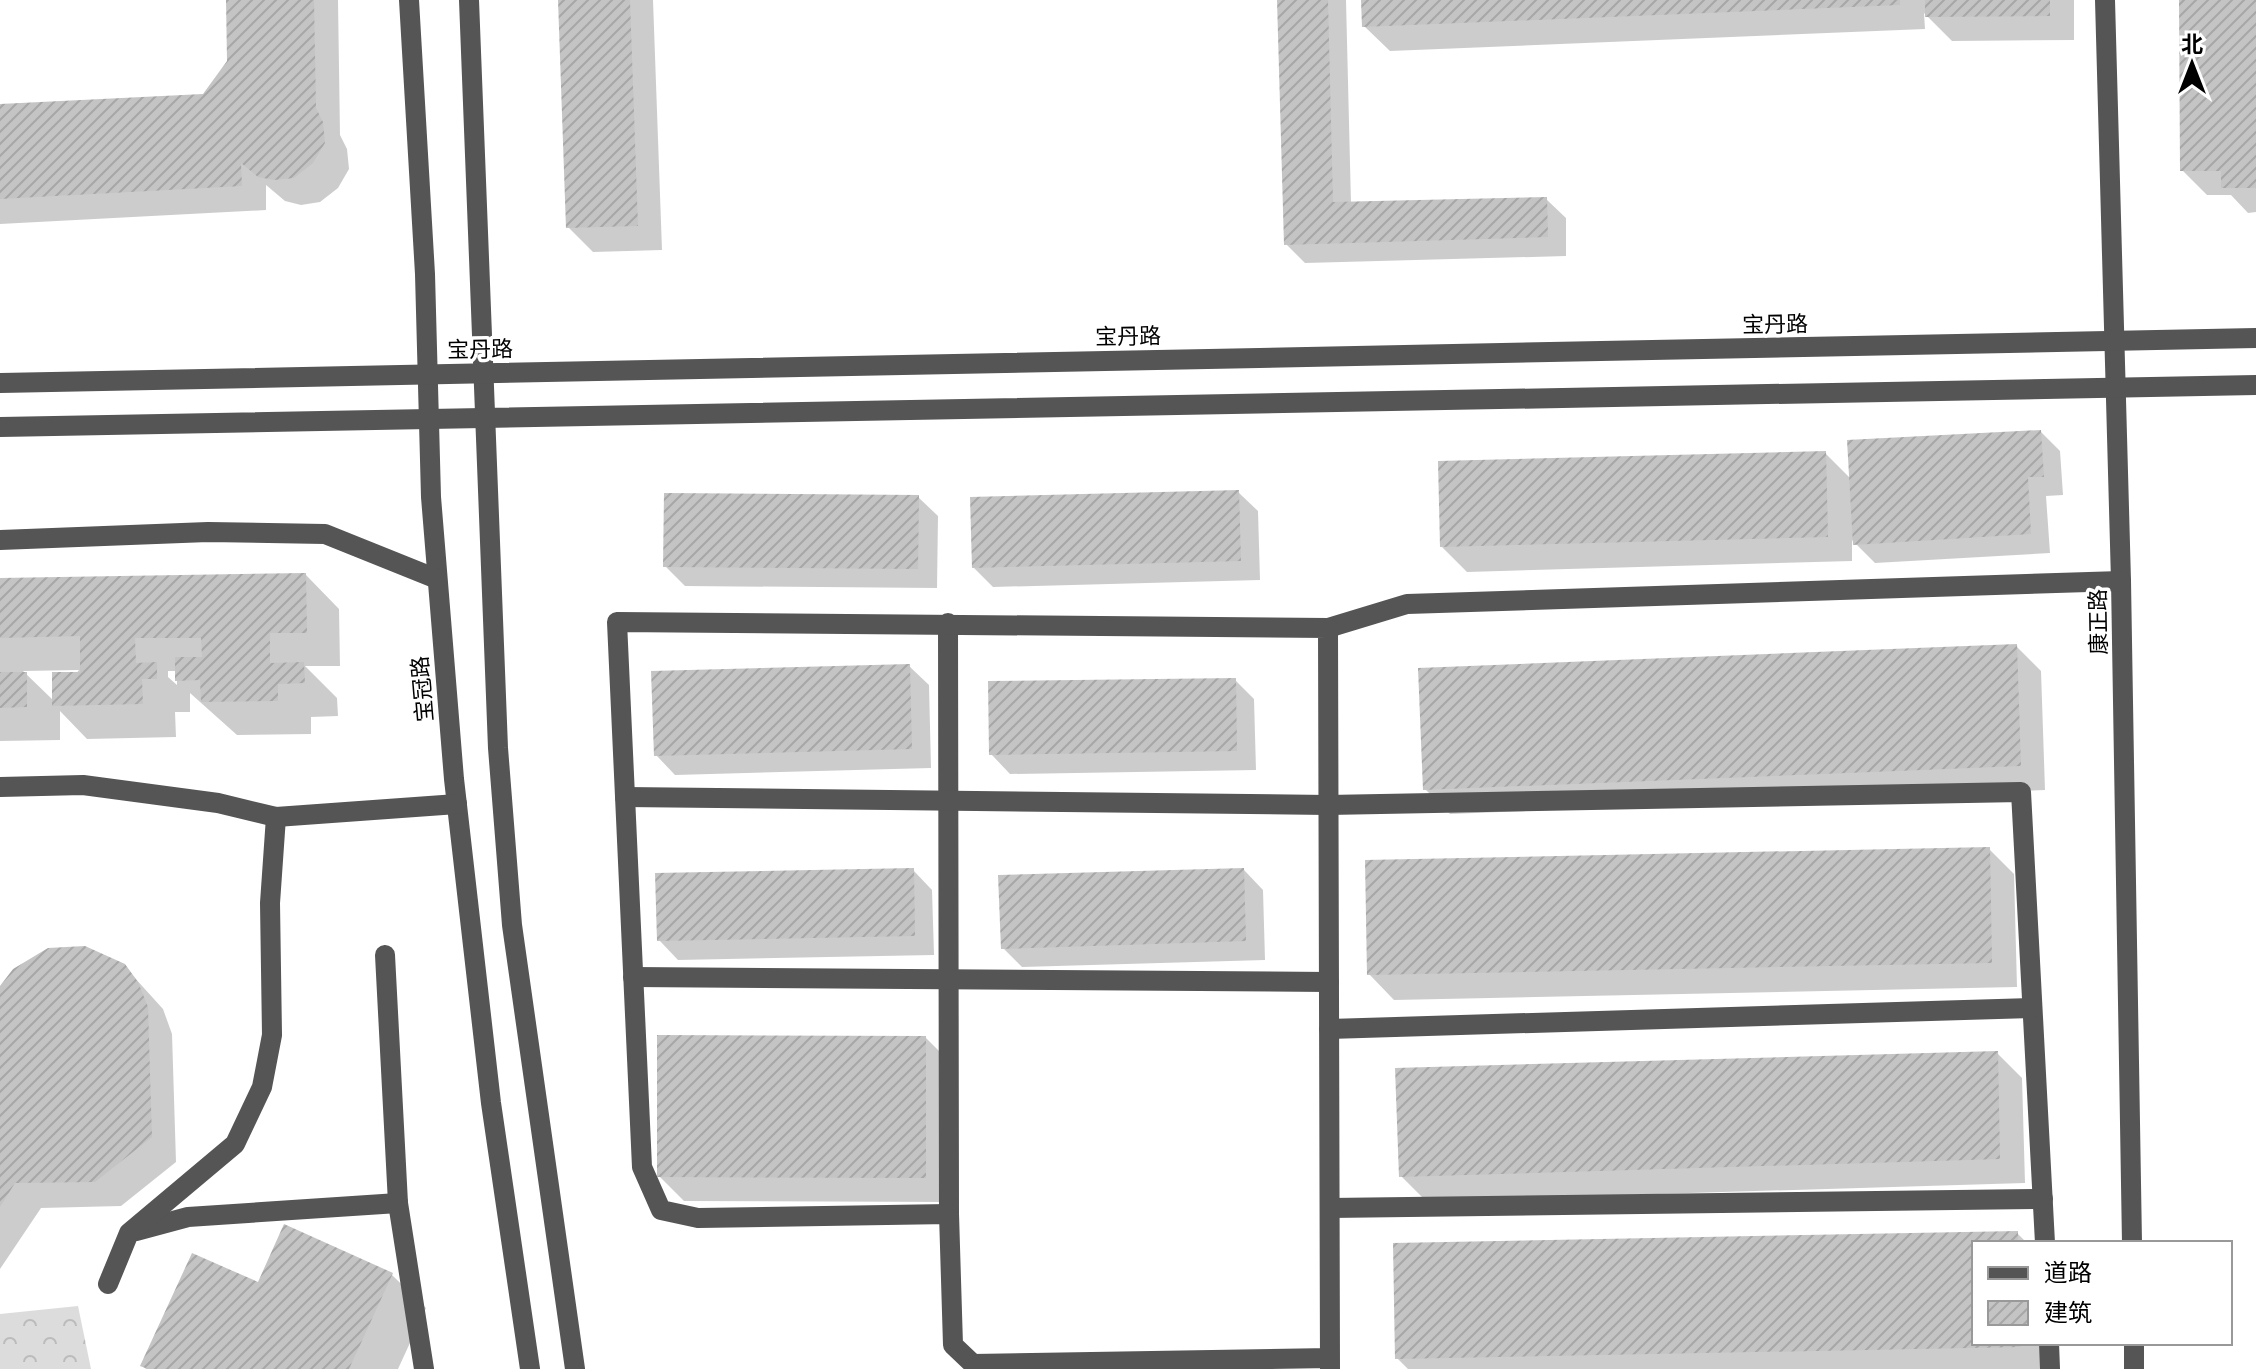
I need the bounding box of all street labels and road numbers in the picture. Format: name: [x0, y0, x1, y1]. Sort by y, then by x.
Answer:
street label: 宝丹路: [1742, 309, 1808, 339]
street label: 宝丹路: [1095, 321, 1161, 351]
street label: 宝丹路: [447, 334, 513, 364]
street label: 康正路: [2083, 589, 2113, 655]
street label: 宝冠路: [405, 655, 439, 723]

